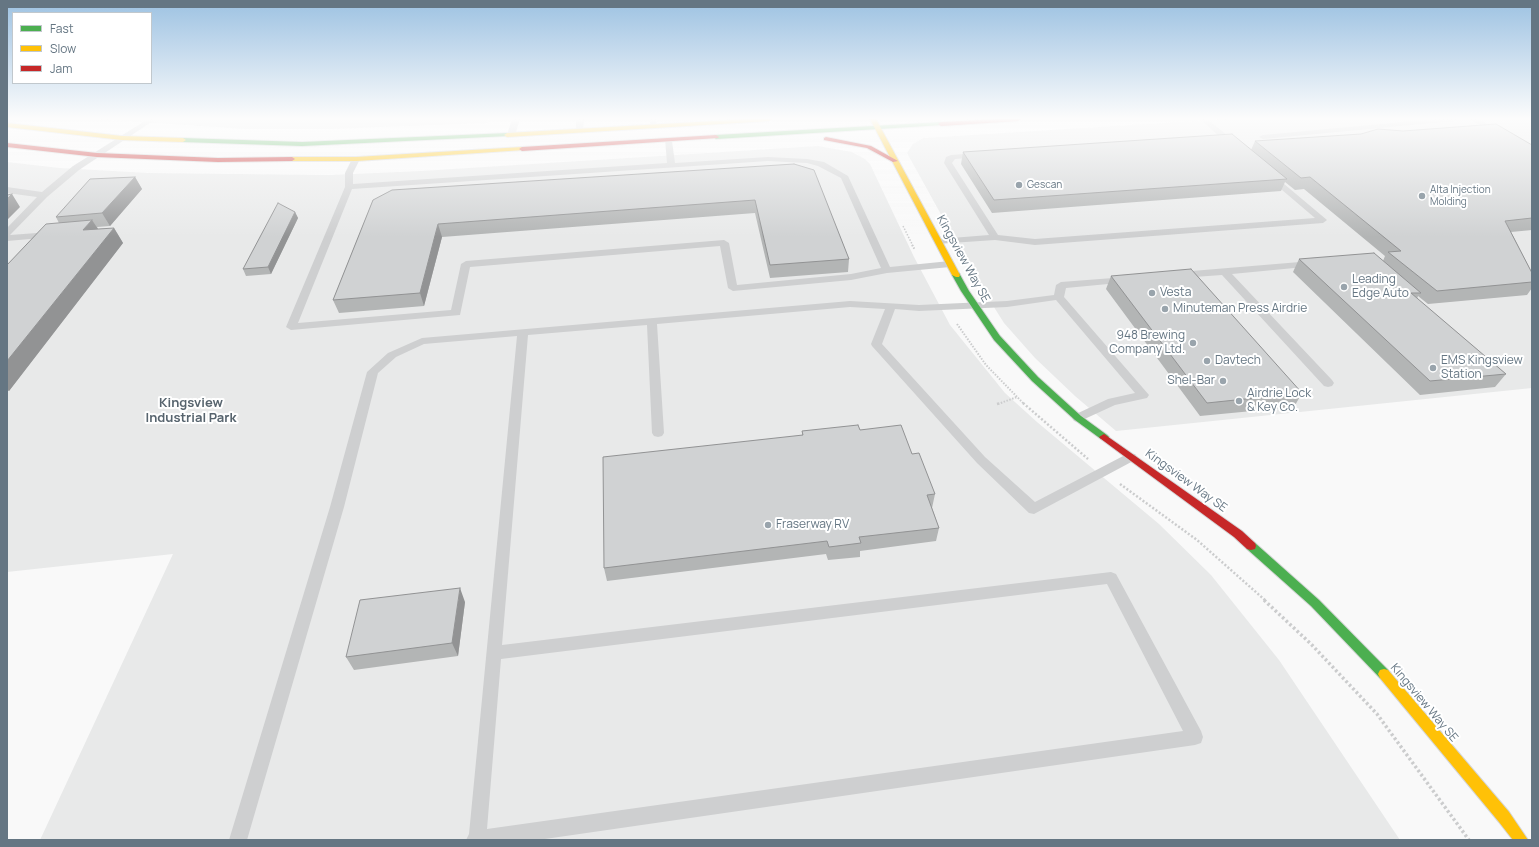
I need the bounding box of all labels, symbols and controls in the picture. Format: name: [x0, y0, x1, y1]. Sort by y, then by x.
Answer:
legend: [12, 12, 152, 84]
text: Fast: [50, 20, 74, 37]
text: Slow: [50, 40, 76, 57]
text: Jam: [50, 60, 72, 77]
place label: Gescan: [1027, 179, 1062, 191]
marker: Gescan: [1014, 180, 1024, 190]
place label: Alta Injection Molding: [1430, 184, 1491, 208]
marker: Alta Injection Molding: [1417, 191, 1427, 201]
street label: Kingsview Way SE: [933, 213, 993, 305]
place label: Leading Edge Auto: [1352, 273, 1409, 301]
marker: Leading Edge Auto: [1339, 282, 1349, 292]
place label: Vesta: [1160, 286, 1191, 300]
marker: Vesta: [1147, 288, 1157, 298]
place label: Minuteman Press Airdrie: [1173, 302, 1307, 316]
marker: Minuteman Press Airdrie: [1160, 304, 1170, 314]
place label: 948 Brewing Company Ltd.: [1109, 329, 1185, 357]
marker: 948 Brewing Company Ltd.: [1188, 338, 1198, 348]
place label: Davtech: [1215, 354, 1261, 368]
place label: EMS Kingsview Station: [1441, 354, 1523, 382]
marker: Davtech: [1202, 356, 1212, 366]
marker: EMS Kingsview Station: [1428, 363, 1438, 373]
place label: Shel-Bar: [1167, 374, 1215, 388]
marker: Shel-Bar: [1218, 376, 1228, 386]
place label: Airdrie Lock & Key Co.: [1247, 387, 1311, 415]
district label: Kingsview Industrial Park: [146, 395, 236, 426]
marker: Airdrie Lock & Key Co.: [1234, 396, 1244, 406]
street label: Kingsview Way SE: [1142, 447, 1230, 515]
place label: Fraserway RV: [776, 518, 849, 532]
marker: Fraserway RV: [763, 520, 773, 530]
street label: Kingsview Way SE: [1387, 661, 1461, 745]

